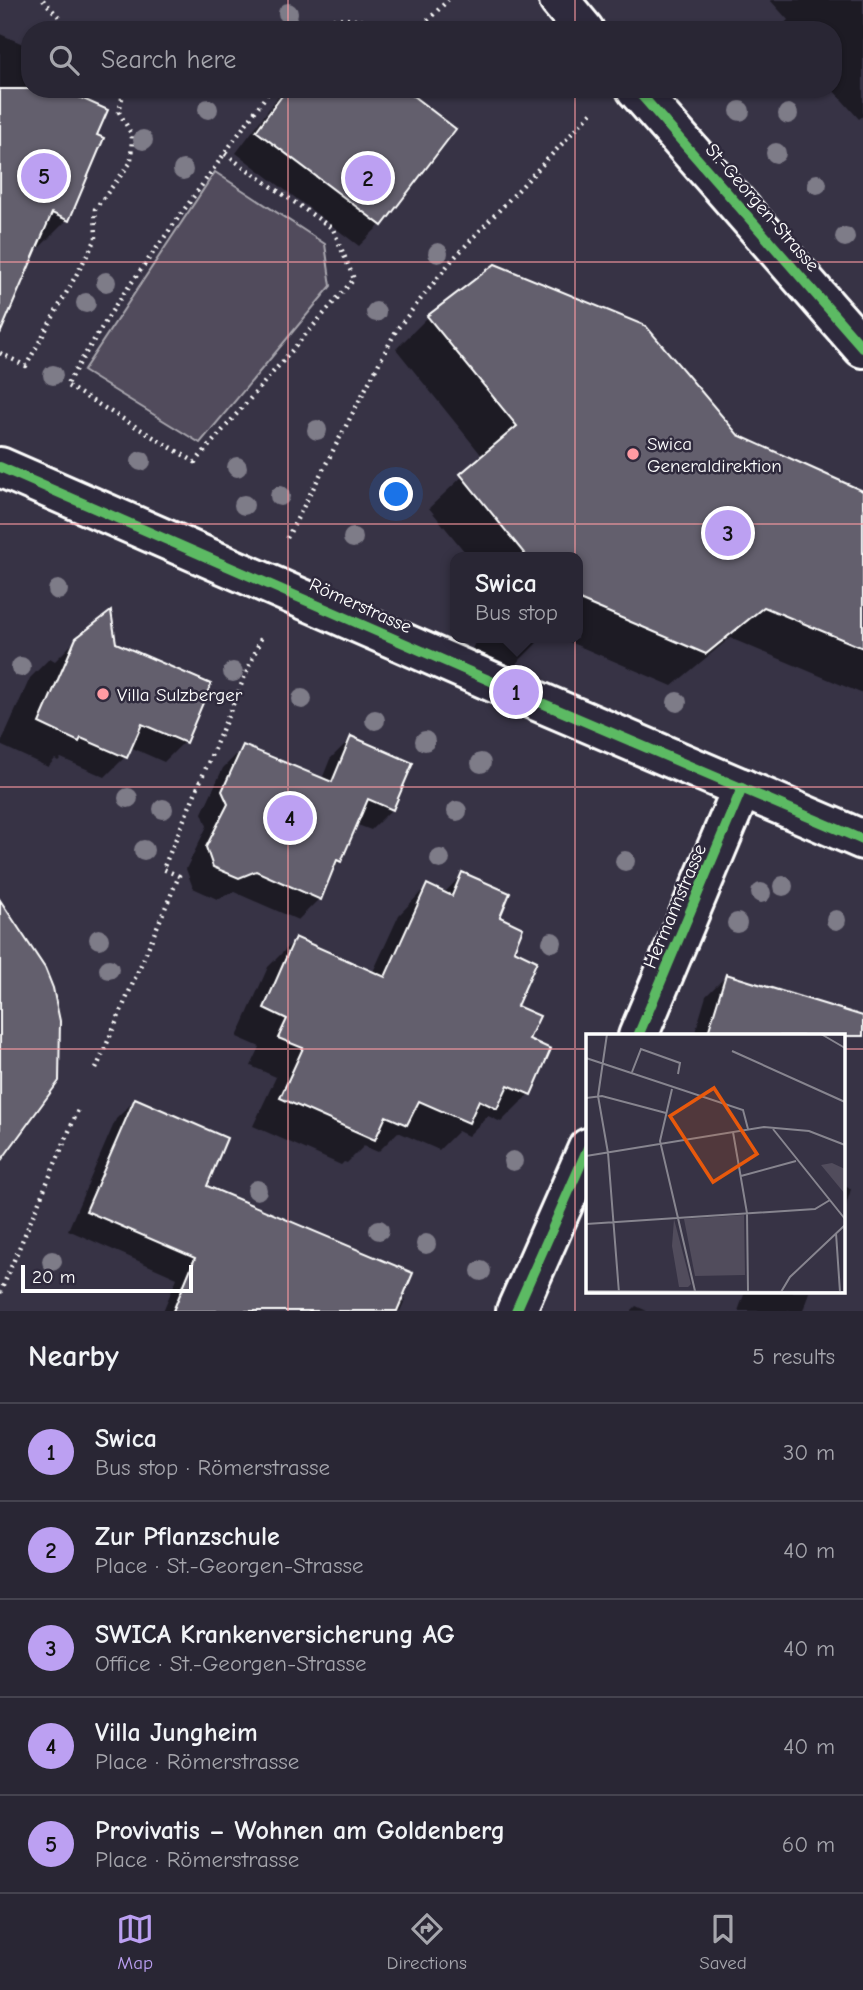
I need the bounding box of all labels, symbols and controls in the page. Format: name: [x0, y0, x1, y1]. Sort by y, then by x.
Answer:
search box: [21, 21, 842, 98]
icon: search: [45, 41, 83, 79]
text: Search here: [101, 45, 236, 75]
street label: St.-Georgen-Strasse: [701, 139, 824, 276]
pin: 5: [21, 150, 67, 202]
pin: 2: [345, 152, 391, 204]
place label: Swica Generaldirektion: [647, 433, 782, 477]
marker: Swica Generaldirektion: [625, 446, 641, 462]
your location: [379, 477, 413, 511]
pin: 3: [705, 507, 751, 559]
popup: [450, 552, 583, 643]
text: Swica: [475, 569, 537, 599]
street label: Römerstrasse: [306, 574, 415, 638]
text: Bus stop: [475, 599, 558, 626]
pin: 1: [493, 666, 539, 718]
place label: Villa Sulzberger: [117, 684, 243, 706]
marker: Villa Sulzberger: [95, 686, 111, 702]
pin: 4: [267, 792, 313, 844]
street label: Hermannstrasse: [639, 841, 711, 972]
inset map: [586, 1034, 846, 1294]
scale bar: [21, 1262, 192, 1294]
text: 20 m: [32, 1266, 76, 1288]
text: Nearby: [28, 1339, 119, 1374]
text: 5 results: [752, 1343, 835, 1370]
text: Swica: [95, 1424, 157, 1454]
text: 1: [46, 1439, 56, 1466]
text: 30 m: [783, 1439, 835, 1466]
text: Bus stop · Römerstrasse: [95, 1454, 330, 1481]
text: Zur Pflanzschule: [95, 1522, 280, 1552]
text: 2: [45, 1537, 57, 1564]
text: 40 m: [783, 1537, 835, 1564]
text: Place · St.-Georgen-Strasse: [95, 1552, 364, 1579]
text: SWICA Krankenversicherung AG: [95, 1620, 455, 1650]
text: 3: [45, 1635, 57, 1662]
text: 40 m: [783, 1635, 835, 1662]
text: Office · St.-Georgen-Strasse: [95, 1650, 367, 1677]
text: Villa Jungheim: [95, 1718, 258, 1748]
text: 4: [46, 1733, 56, 1760]
text: 40 m: [783, 1733, 835, 1760]
text: Place · Römerstrasse: [95, 1748, 299, 1775]
text: Provivatis – Wohnen am Goldenberg: [95, 1816, 505, 1846]
text: 5: [45, 1831, 57, 1858]
text: 60 m: [782, 1831, 835, 1858]
text: Place · Römerstrasse: [95, 1846, 299, 1873]
tab: Map: [116, 1910, 154, 1974]
tab: Directions: [387, 1910, 467, 1974]
tab: Saved: [699, 1910, 747, 1974]

